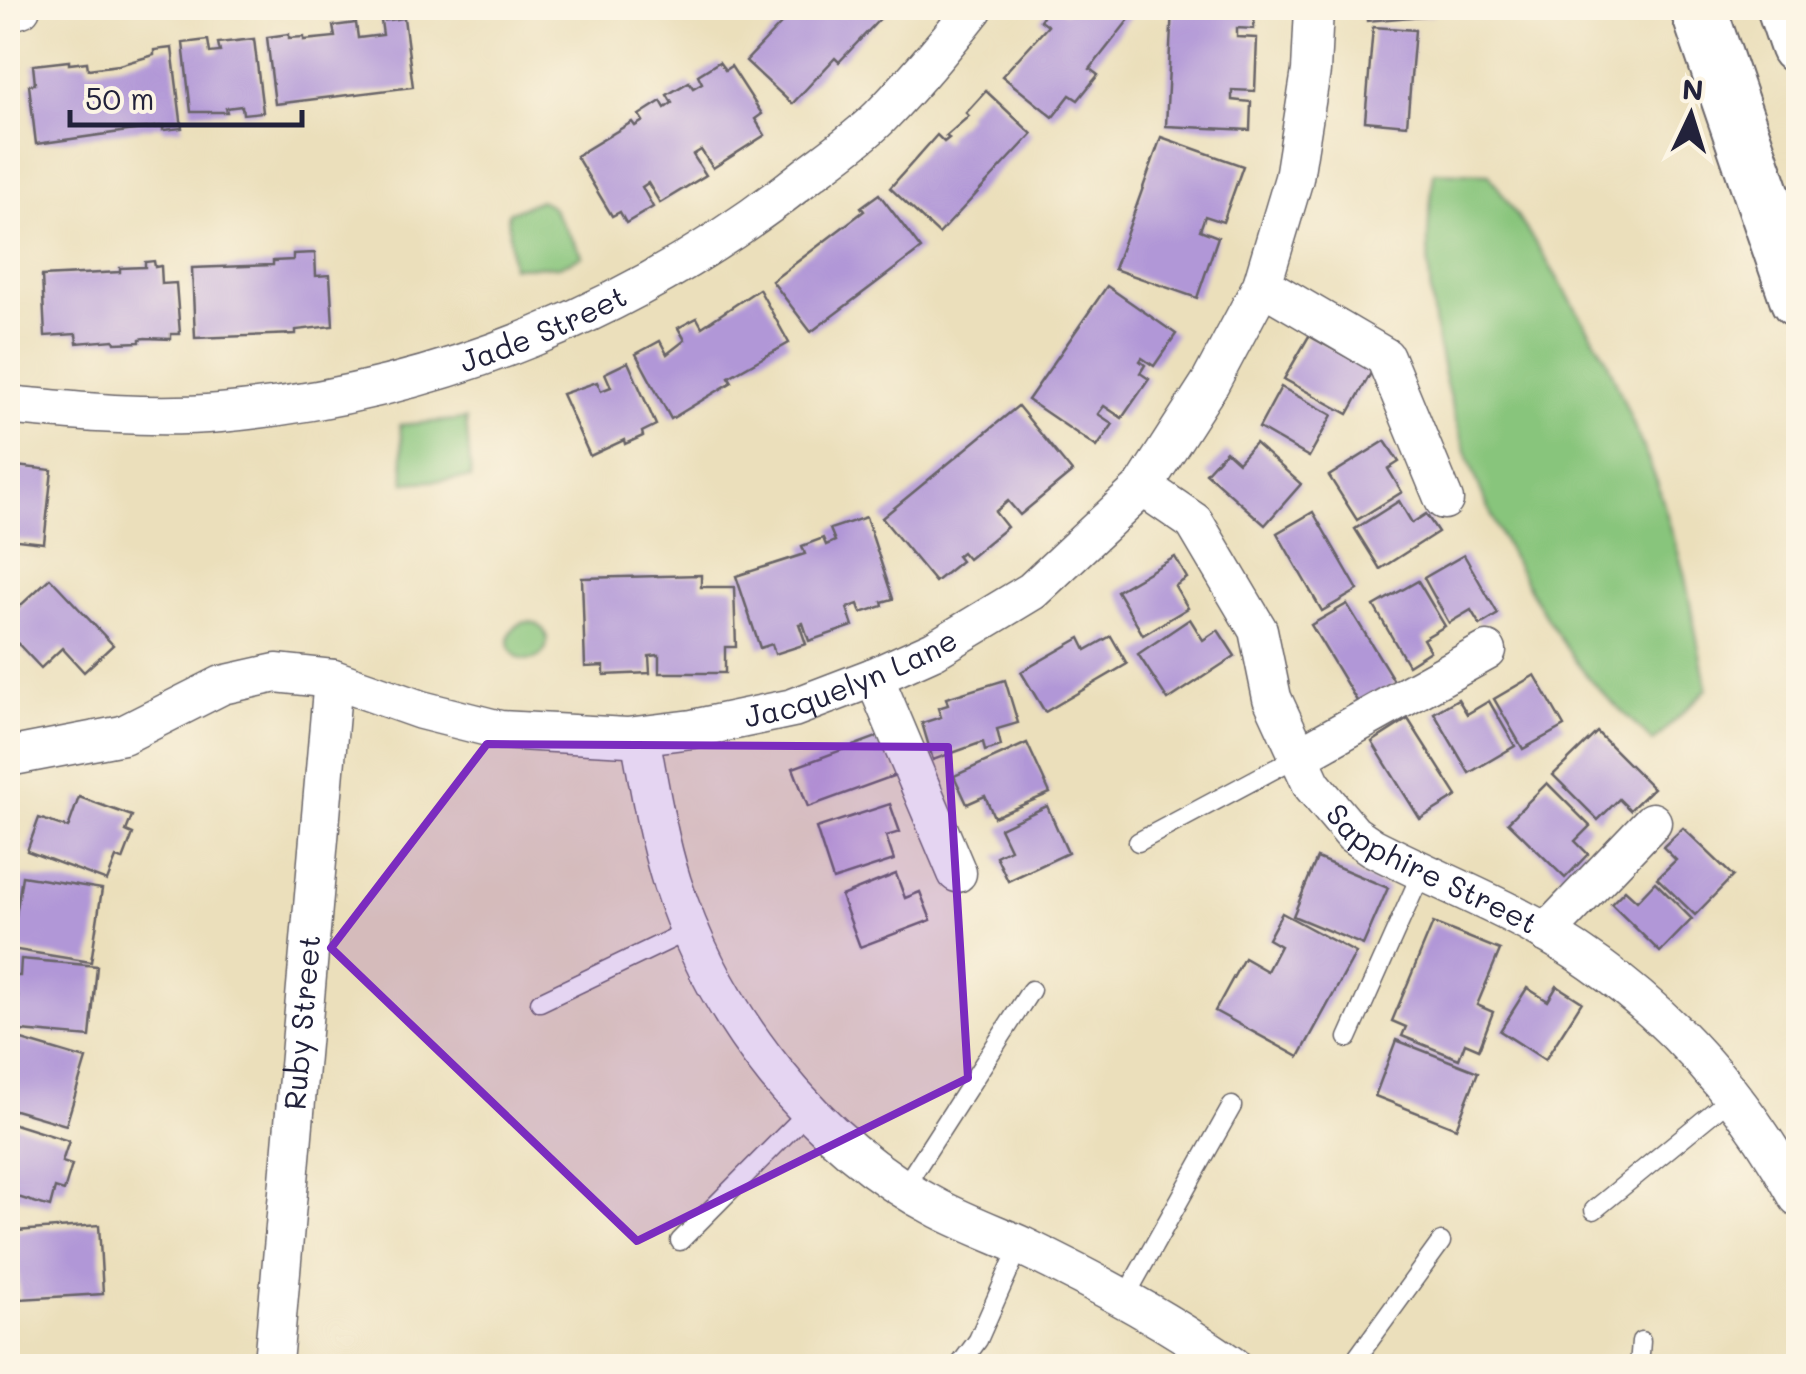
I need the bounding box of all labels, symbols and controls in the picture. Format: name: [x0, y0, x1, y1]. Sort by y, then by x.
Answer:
scale bar: [70, 65, 302, 127]
north arrow: [1641, 65, 1741, 165]
text: N: [1681, 70, 1705, 108]
text: 50 m: [85, 78, 155, 118]
street label: Jade Street: [454, 275, 633, 381]
street label: Jacquelyn Lane: [740, 619, 964, 736]
street label: Sapphire Street: [1318, 794, 1546, 942]
street label: Ruby Street: [273, 933, 328, 1111]

